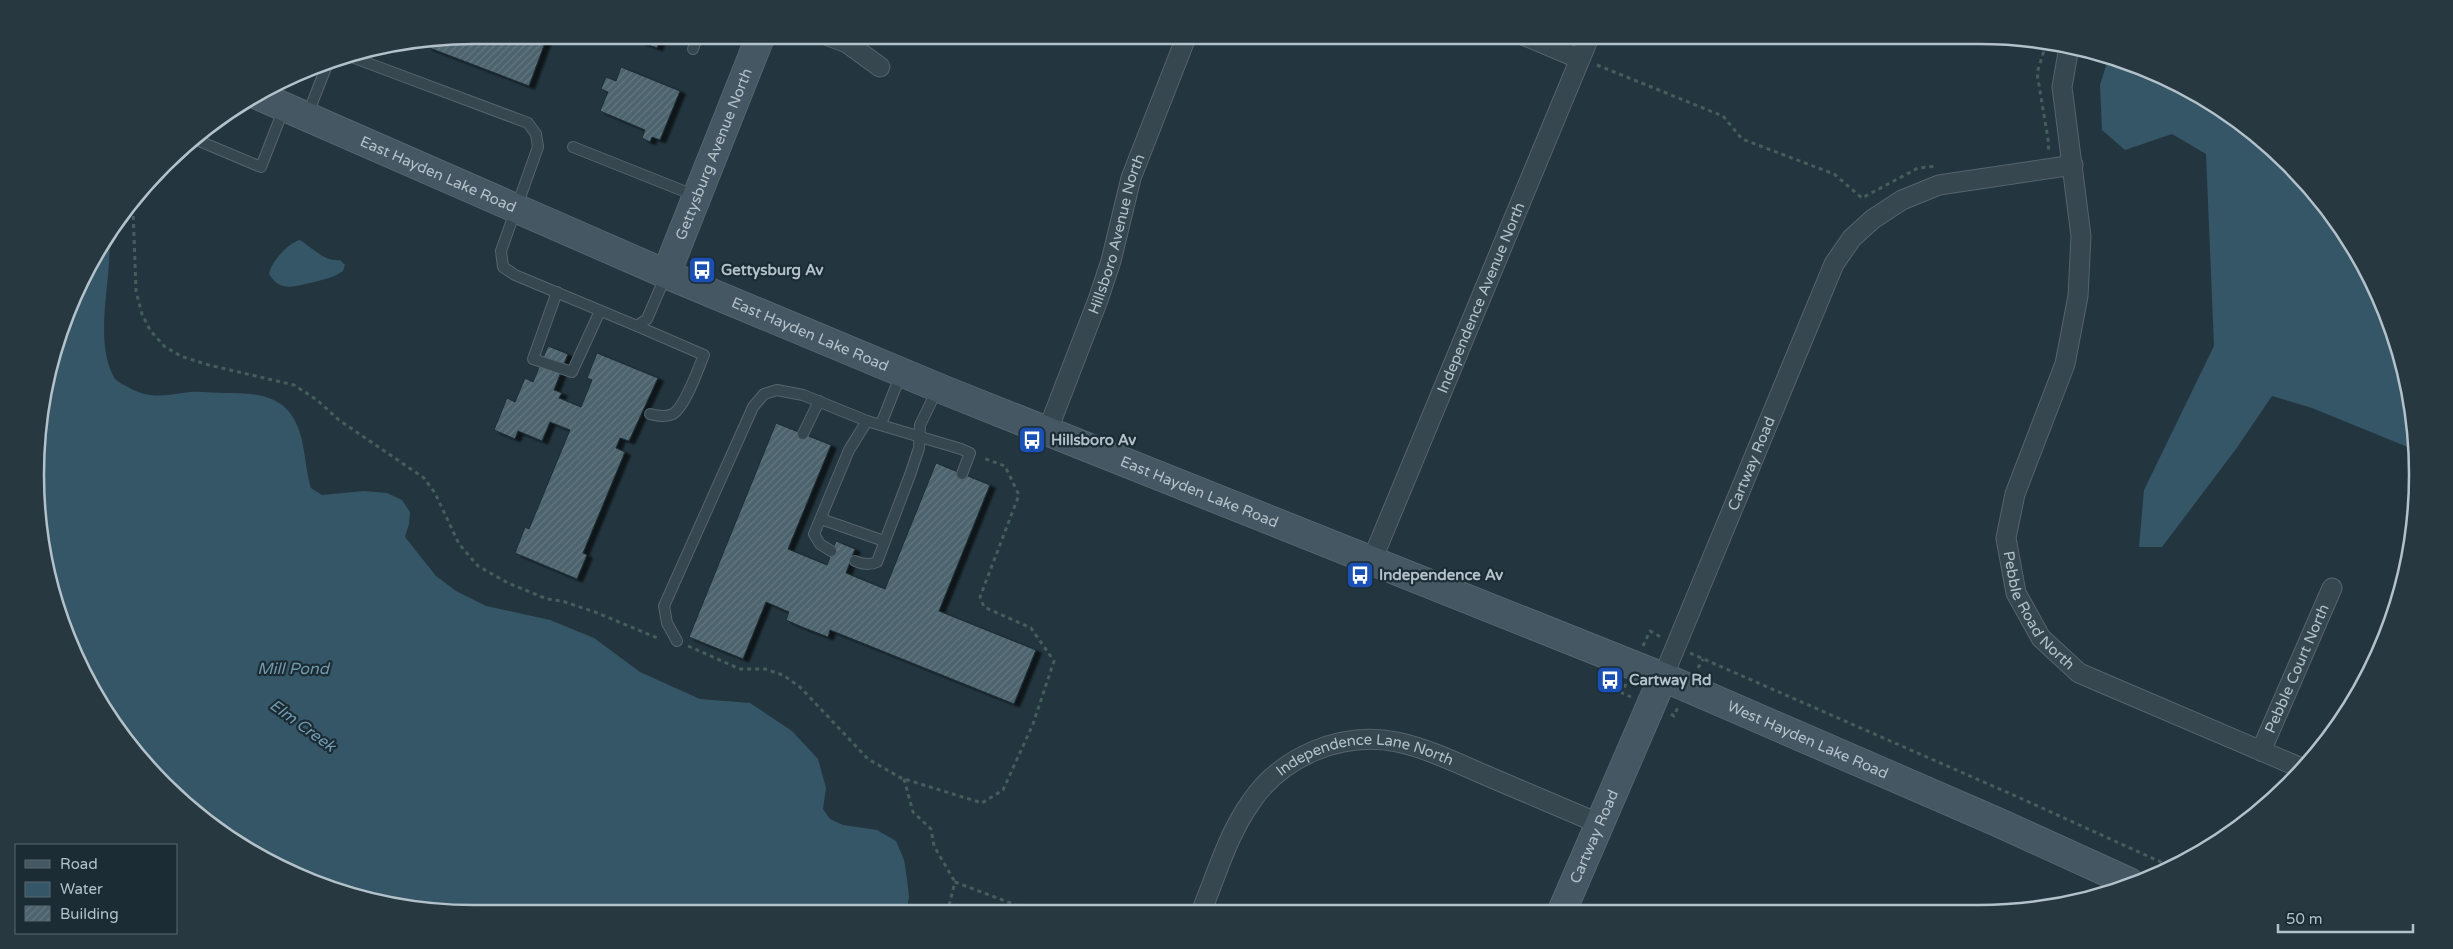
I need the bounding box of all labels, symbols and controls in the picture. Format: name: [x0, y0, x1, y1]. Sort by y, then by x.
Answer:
street label: Gettysburg Avenue North: [671, 66, 756, 243]
street label: East Hayden Lake Road: [357, 132, 519, 216]
street label: Hillsboro Avenue North: [1084, 151, 1149, 317]
street label: Independence Avenue North: [1433, 200, 1529, 396]
bus stop icon: Gettysburg Av: [687, 255, 717, 285]
place label: Gettysburg Av: [721, 261, 824, 280]
street label: East Hayden Lake Road: [729, 293, 891, 375]
street label: Cartway Road: [1724, 414, 1779, 513]
bus stop icon: Hillsboro Av: [1017, 425, 1047, 455]
place label: Hillsboro Av: [1051, 431, 1136, 449]
street label: East Hayden Lake Road: [1118, 452, 1281, 532]
street label: Pebble Road North: [2000, 550, 2078, 674]
bus stop icon: Independence Av: [1345, 560, 1375, 590]
place label: Independence Av: [1379, 566, 1503, 585]
street label: Pebble Court North: [2261, 601, 2333, 736]
water label: Mill Pond: [257, 659, 331, 679]
bus stop icon: Cartway Rd: [1595, 665, 1625, 695]
place label: Cartway Rd: [1629, 671, 1711, 690]
water label: Elm Creek: [265, 695, 340, 757]
street label: West Hayden Lake Road: [1725, 697, 1891, 783]
street label: Independence Lane North: [1272, 730, 1456, 780]
street label: Cartway Road: [1566, 787, 1622, 886]
legend: [15, 844, 178, 934]
text: Road: [60, 855, 98, 873]
text: Water: [60, 880, 103, 898]
scale bar: [2278, 902, 2413, 934]
text: Building: [60, 905, 119, 923]
text: 50 m: [2286, 910, 2323, 928]

